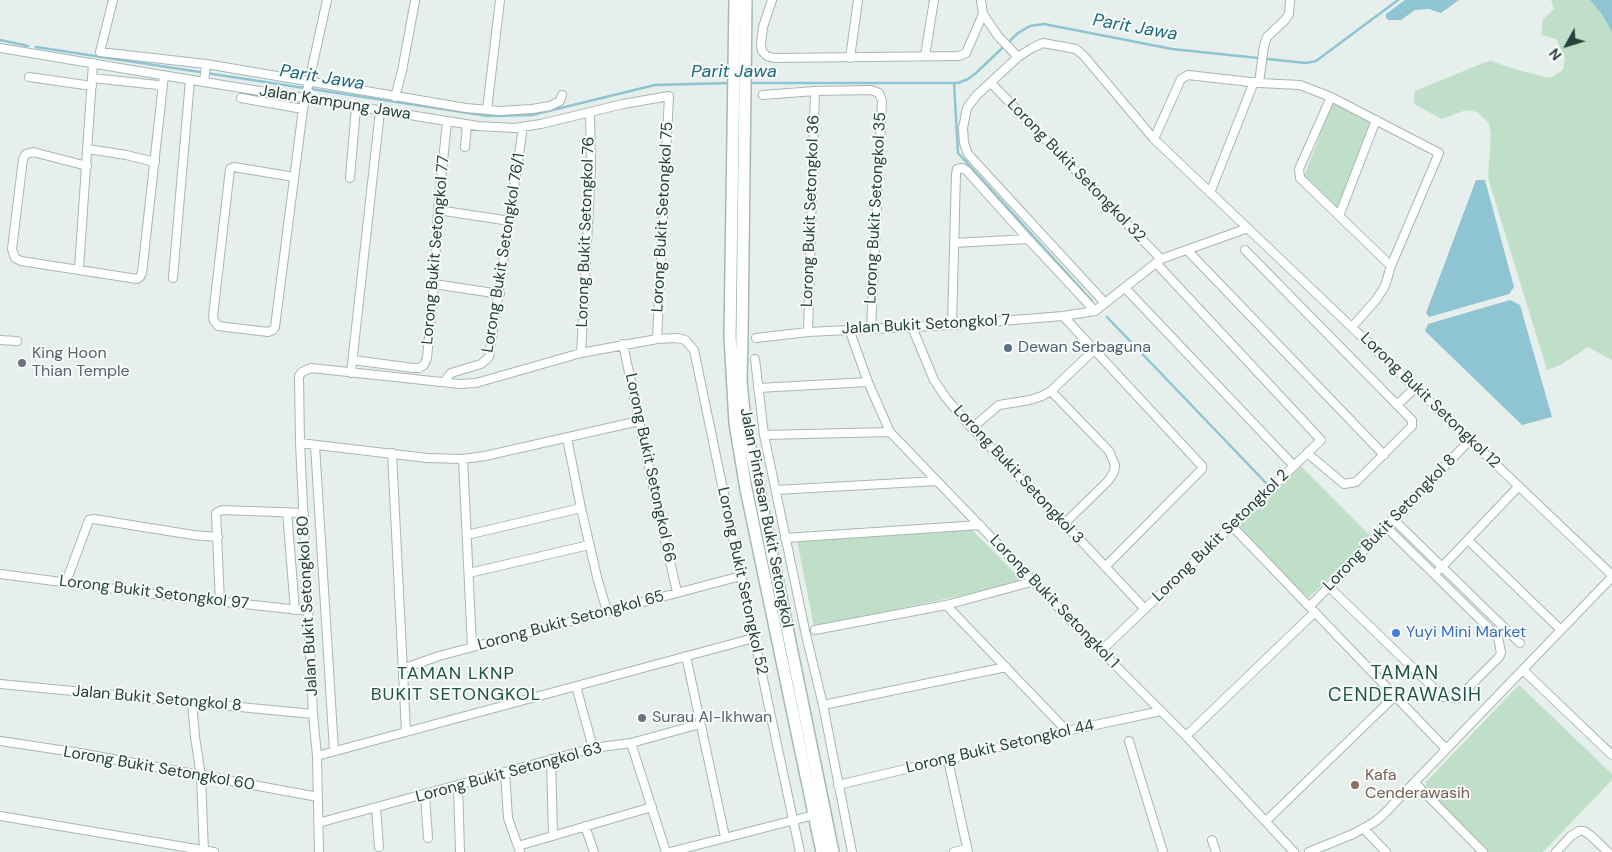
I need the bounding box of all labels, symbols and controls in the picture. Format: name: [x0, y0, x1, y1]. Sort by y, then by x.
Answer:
water label: Parit Jawa: [1091, 10, 1179, 46]
north arrow: [1542, 20, 1592, 70]
text: N: [1545, 45, 1566, 64]
water label: Parit Jawa: [278, 61, 366, 95]
water label: Parit Jawa: [691, 61, 777, 83]
street label: Jalan Kampung Jawa: [258, 82, 412, 124]
street label: Lorong Bukit Setongkol 32: [1003, 95, 1149, 247]
street label: Lorong Bukit Setongkol 35: [861, 112, 891, 304]
street label: Lorong Bukit Setongkol 36: [798, 115, 824, 307]
street label: Lorong Bukit Setongkol 75: [648, 121, 678, 313]
street label: Lorong Bukit Setongkol 76: [573, 136, 599, 328]
street label: Lorong Bukit Setongkol 76/1: [479, 152, 529, 354]
street label: Lorong Bukit Setongkol 77: [418, 155, 454, 345]
street label: Jalan Bukit Setongkol 7: [841, 311, 1011, 339]
street label: Lorong Bukit Setongkol 12: [1356, 329, 1504, 473]
place label: Dewan Serbaguna: [1018, 338, 1151, 358]
marker: Dewan Serbaguna: [1002, 342, 1014, 354]
place label: King Hoon Thian Temple: [32, 344, 130, 382]
marker: King Hoon Thian Temple: [16, 357, 28, 369]
street label: Lorong Bukit Setongkol 66: [621, 372, 679, 564]
street label: Lorong Bukit Setongkol 3: [949, 402, 1087, 548]
street label: Jalan Pintasan Bukit Setongkol: [735, 407, 797, 629]
street label: Lorong Bukit Setongkol 8: [1320, 451, 1460, 595]
street label: Lorong Bukit Setongkol 2: [1149, 466, 1293, 606]
street label: Lorong Bukit Setongkol 52: [713, 485, 771, 677]
street label: Jalan Bukit Setongkol 80: [294, 515, 322, 697]
street label: Lorong Bukit Setongkol 1: [985, 531, 1123, 673]
street label: Lorong Bukit Setongkol 97: [58, 572, 250, 614]
street label: Lorong Bukit Setongkol 65: [476, 587, 666, 655]
place label: Yuyi Mini Market: [1406, 623, 1526, 643]
marker: Yuyi Mini Market: [1390, 627, 1402, 639]
district label: TAMAN LKNP BUKIT SETONGKOL: [369, 663, 543, 706]
district label: TAMAN CENDERAWASIH: [1327, 663, 1483, 707]
street label: Jalan Bukit Setongkol 8: [72, 682, 242, 716]
place label: Surau Al-Ikhwan: [652, 708, 772, 728]
marker: Surau Al-Ikhwan: [636, 712, 648, 724]
street label: Lorong Bukit Setongkol 44: [904, 716, 1096, 778]
street label: Lorong Bukit Setongkol 63: [414, 739, 604, 807]
street label: Lorong Bukit Setongkol 60: [62, 743, 256, 795]
place label: Kafa Cenderawasih: [1365, 766, 1470, 804]
marker: Kafa Cenderawasih: [1349, 779, 1361, 791]

